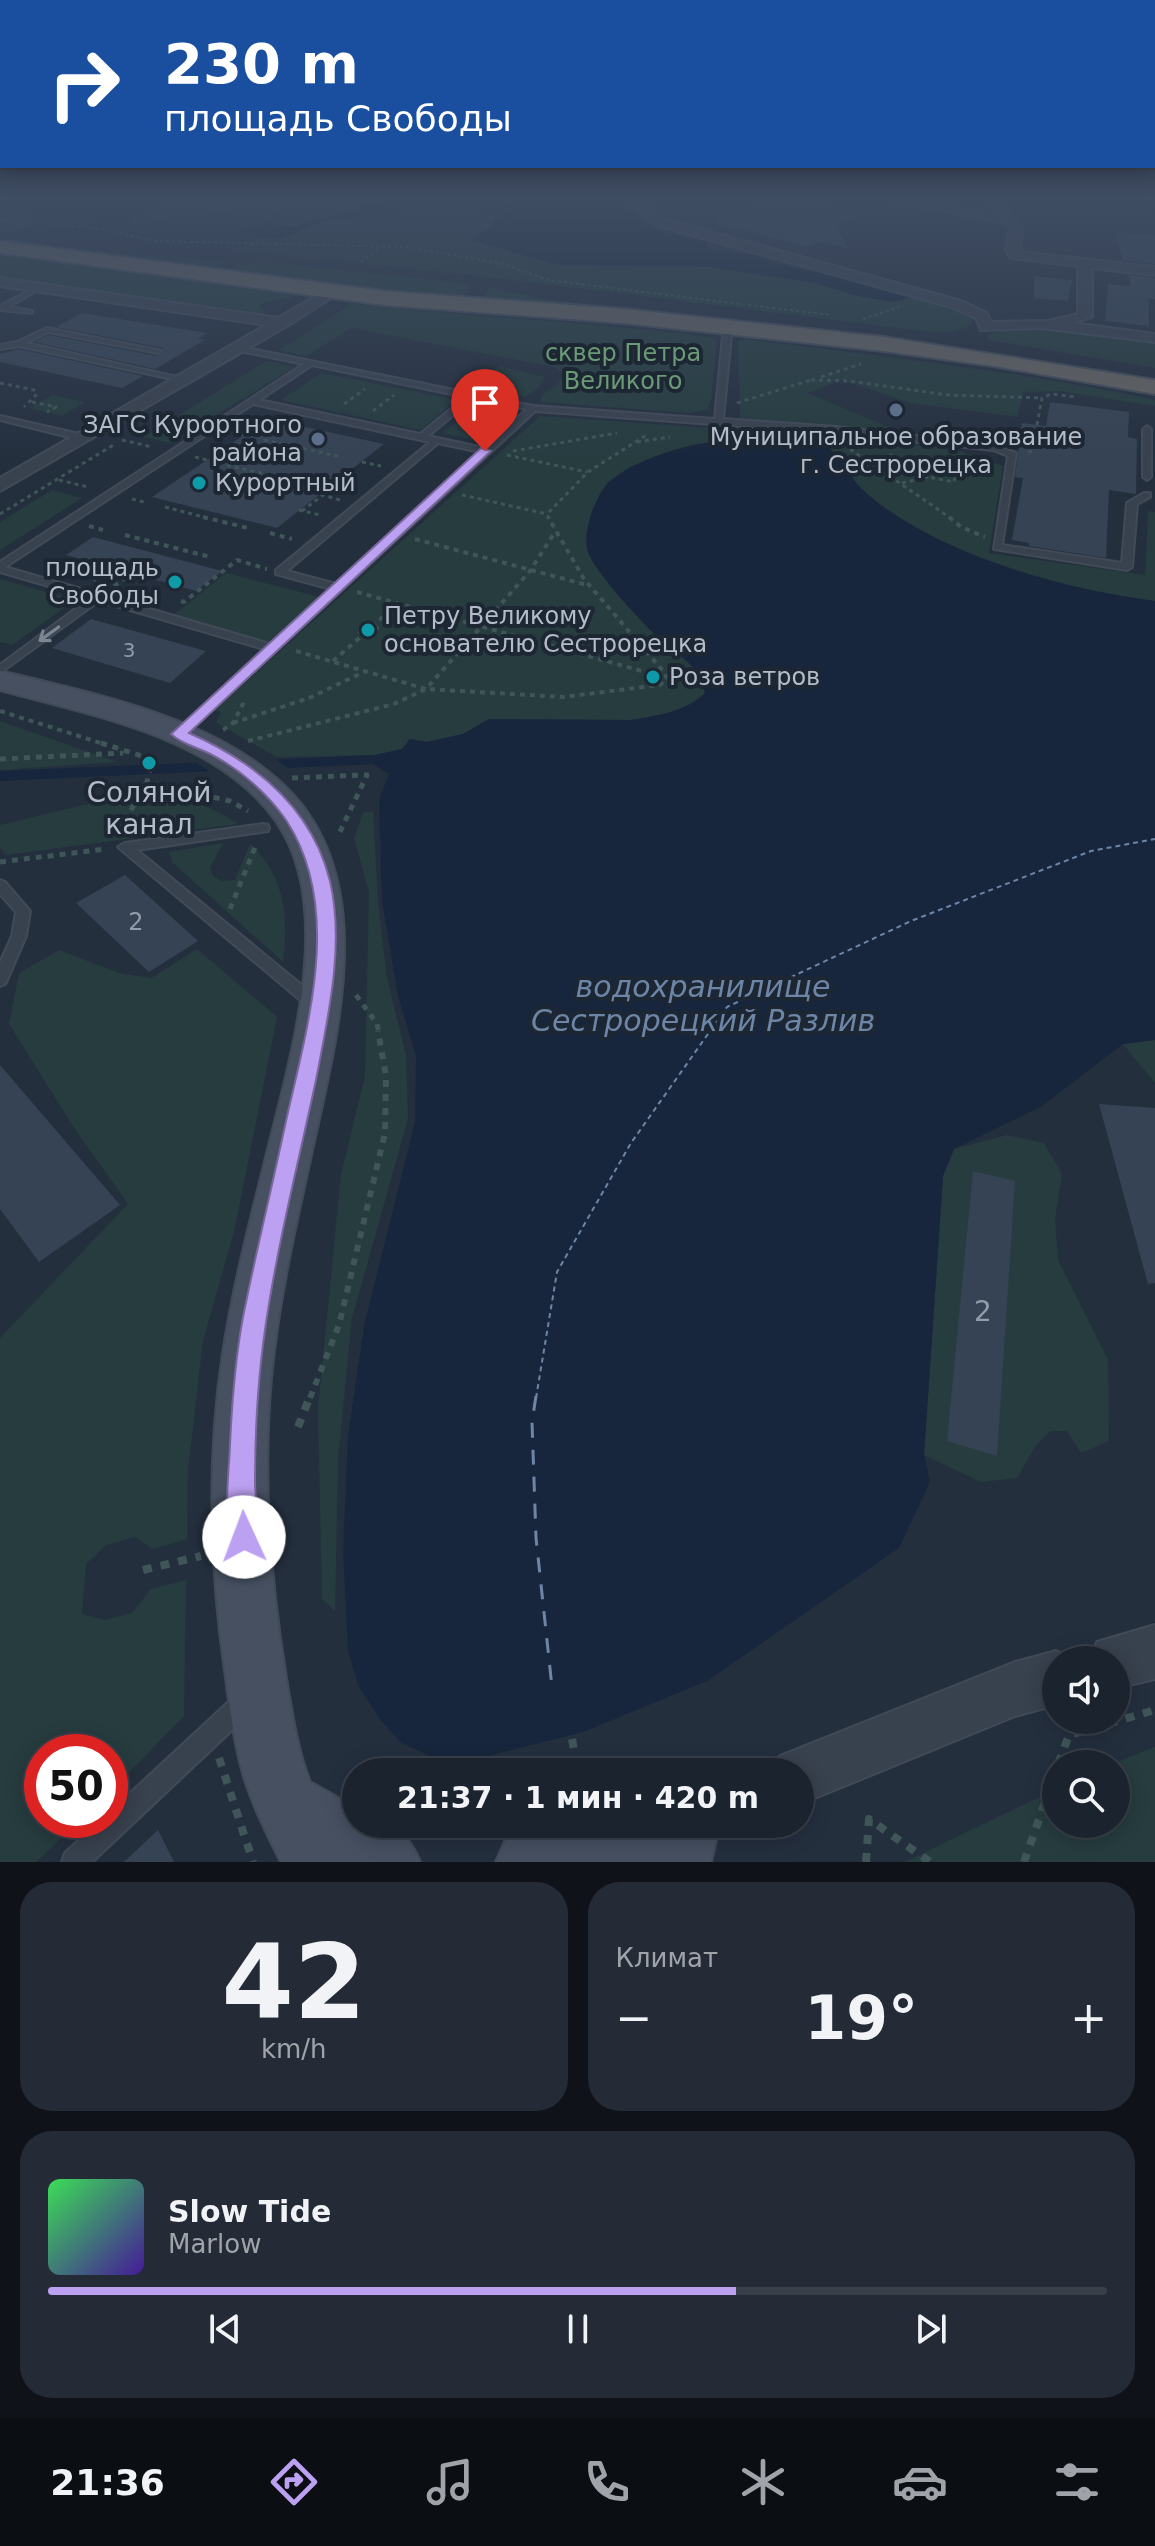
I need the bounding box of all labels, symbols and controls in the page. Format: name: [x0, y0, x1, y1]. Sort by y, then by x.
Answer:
text: 230 m: [164, 31, 359, 96]
icon: right: [32, 32, 136, 136]
text: площадь Свободы: [164, 98, 512, 139]
park label: сквер Петра Великого: [545, 339, 701, 395]
pin: [451, 369, 519, 451]
icon: arrive: [463, 381, 507, 425]
marker: Муниципальное образование г. Сестрорецка: [887, 401, 905, 419]
place label: ЗАГС Курортного района: [83, 411, 302, 467]
place label: Муниципальное образование г. Сестрорецка: [710, 423, 1082, 479]
marker: ЗАГС Курортного района: [309, 430, 327, 448]
place label: Курортный: [215, 469, 356, 497]
marker: Курортный: [190, 474, 208, 492]
place label: площадь Свободы: [45, 554, 159, 610]
marker: площадь Свободы: [166, 573, 184, 591]
place label: Петру Великому основателю Сестрорецка: [384, 602, 707, 658]
marker: Петру Великому основателю Сестрорецка: [359, 621, 377, 639]
one-way arrow: [38, 626, 60, 642]
house number: 3: [123, 638, 135, 662]
place label: Роза ветров: [669, 663, 820, 691]
marker: Роза ветров: [644, 668, 662, 686]
marker: Соляной канал: [140, 754, 158, 772]
place label: Соляной канал: [86, 776, 212, 841]
house number: 2: [128, 908, 144, 936]
water label: водохранилище Сестрорецкий Разлив: [531, 969, 875, 1038]
house number: 2: [974, 1295, 992, 1328]
position arrow: [202, 1495, 286, 1579]
map controls: [1042, 1646, 1130, 1838]
button: sound: [1042, 1646, 1130, 1734]
speed limit sign: 50: [24, 1734, 128, 1838]
button: search: [1042, 1750, 1130, 1838]
text: 21:37 · 1 мин · 420 m: [397, 1780, 759, 1815]
text: 42: [221, 1921, 366, 2043]
text: Климат: [616, 1943, 718, 1973]
text: 19°: [805, 1983, 918, 2053]
text: −: [616, 1992, 652, 2043]
text: +: [1070, 1992, 1107, 2043]
text: km/h: [261, 2034, 327, 2064]
text: Slow Tide: [168, 2194, 331, 2229]
text: Marlow: [168, 2229, 261, 2259]
icon: previous: [203, 2307, 247, 2351]
icon: pause: [556, 2307, 600, 2351]
icon: next: [909, 2307, 953, 2351]
icon: directions: [266, 2454, 322, 2510]
icon: music: [422, 2454, 478, 2510]
icon: phone: [579, 2454, 635, 2510]
icon: climate: [735, 2454, 791, 2510]
icon: car: [892, 2454, 948, 2510]
icon: filters: [1049, 2454, 1105, 2510]
text: 21:36: [50, 2462, 165, 2503]

